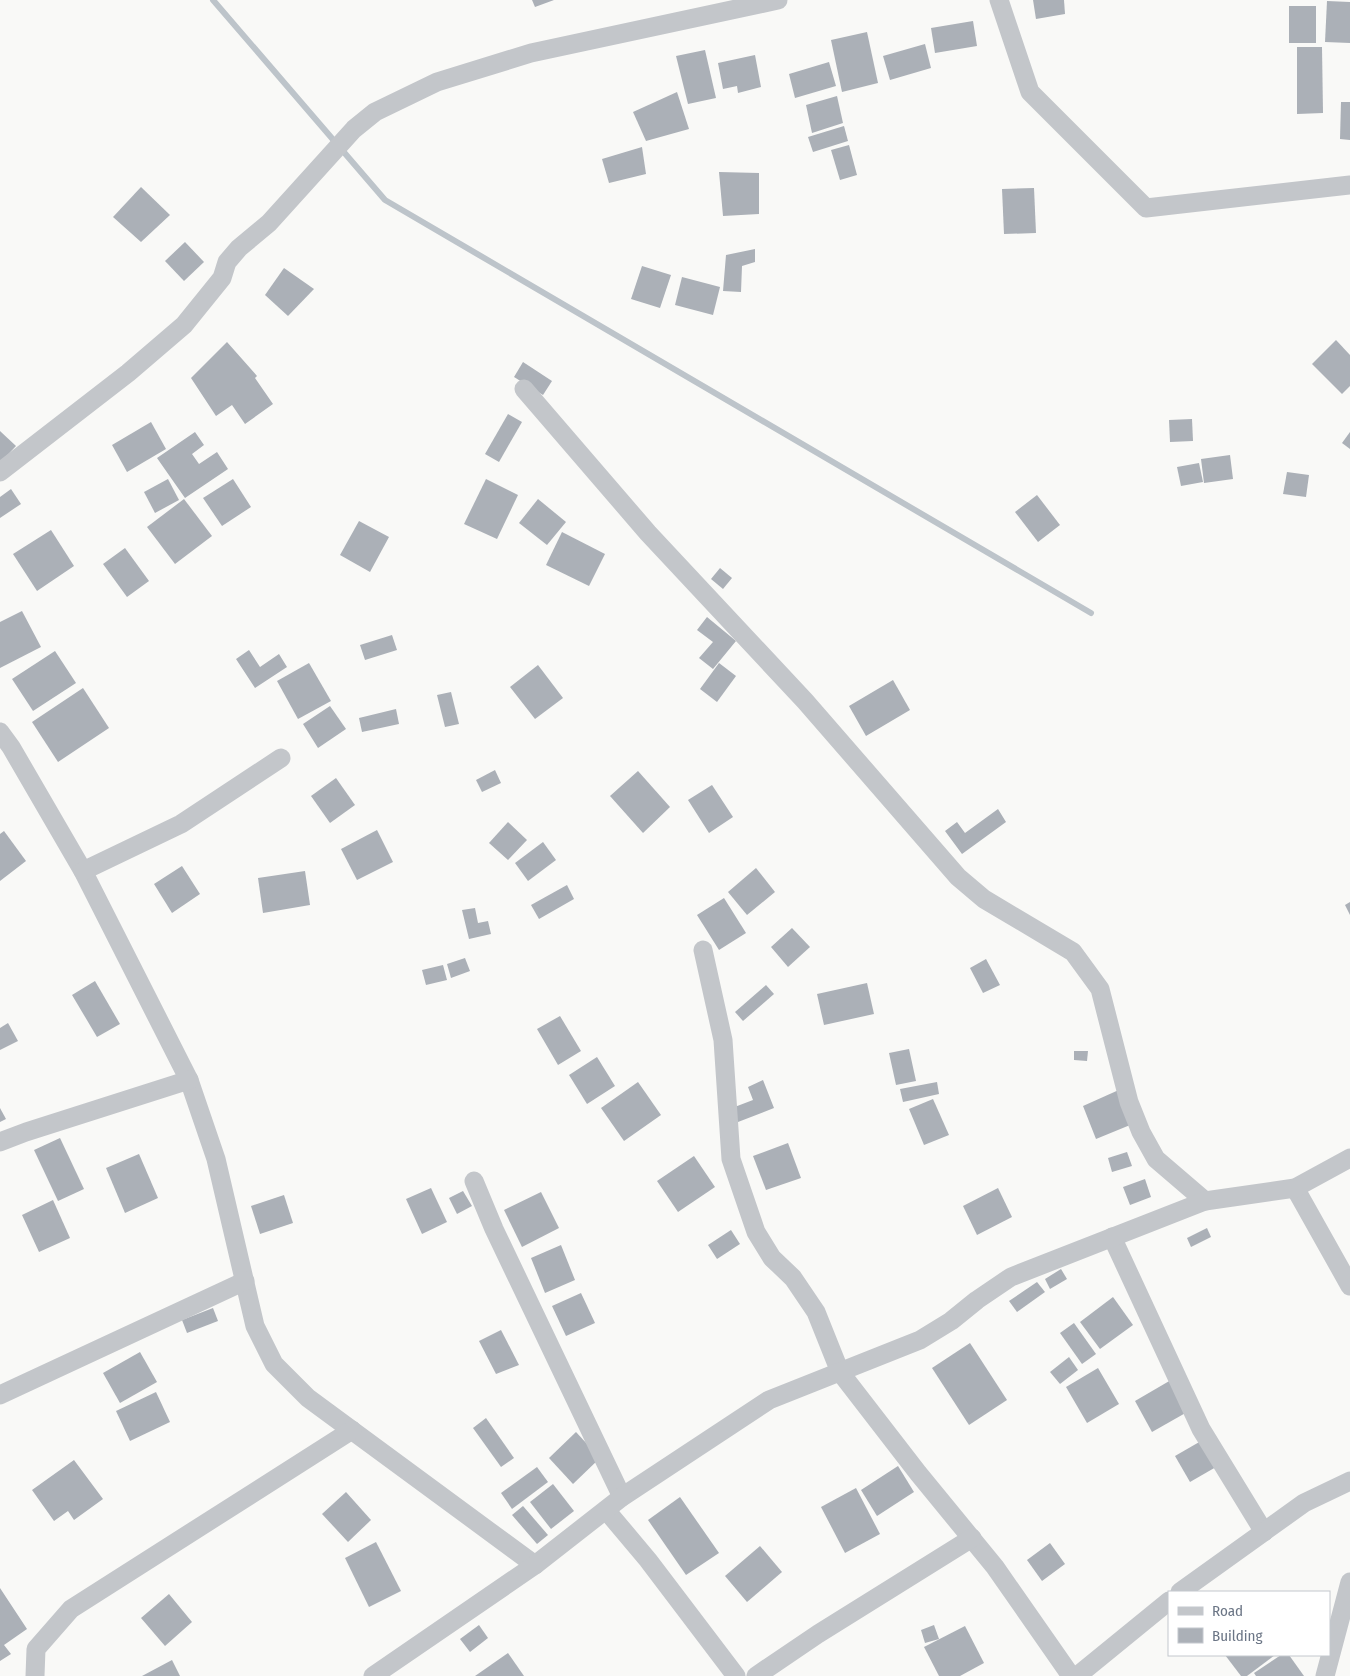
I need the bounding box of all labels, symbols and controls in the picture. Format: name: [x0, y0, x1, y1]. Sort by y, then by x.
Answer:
legend: [1168, 1591, 1330, 1656]
text: Road: [1212, 1602, 1243, 1620]
text: Building: [1212, 1627, 1263, 1645]

